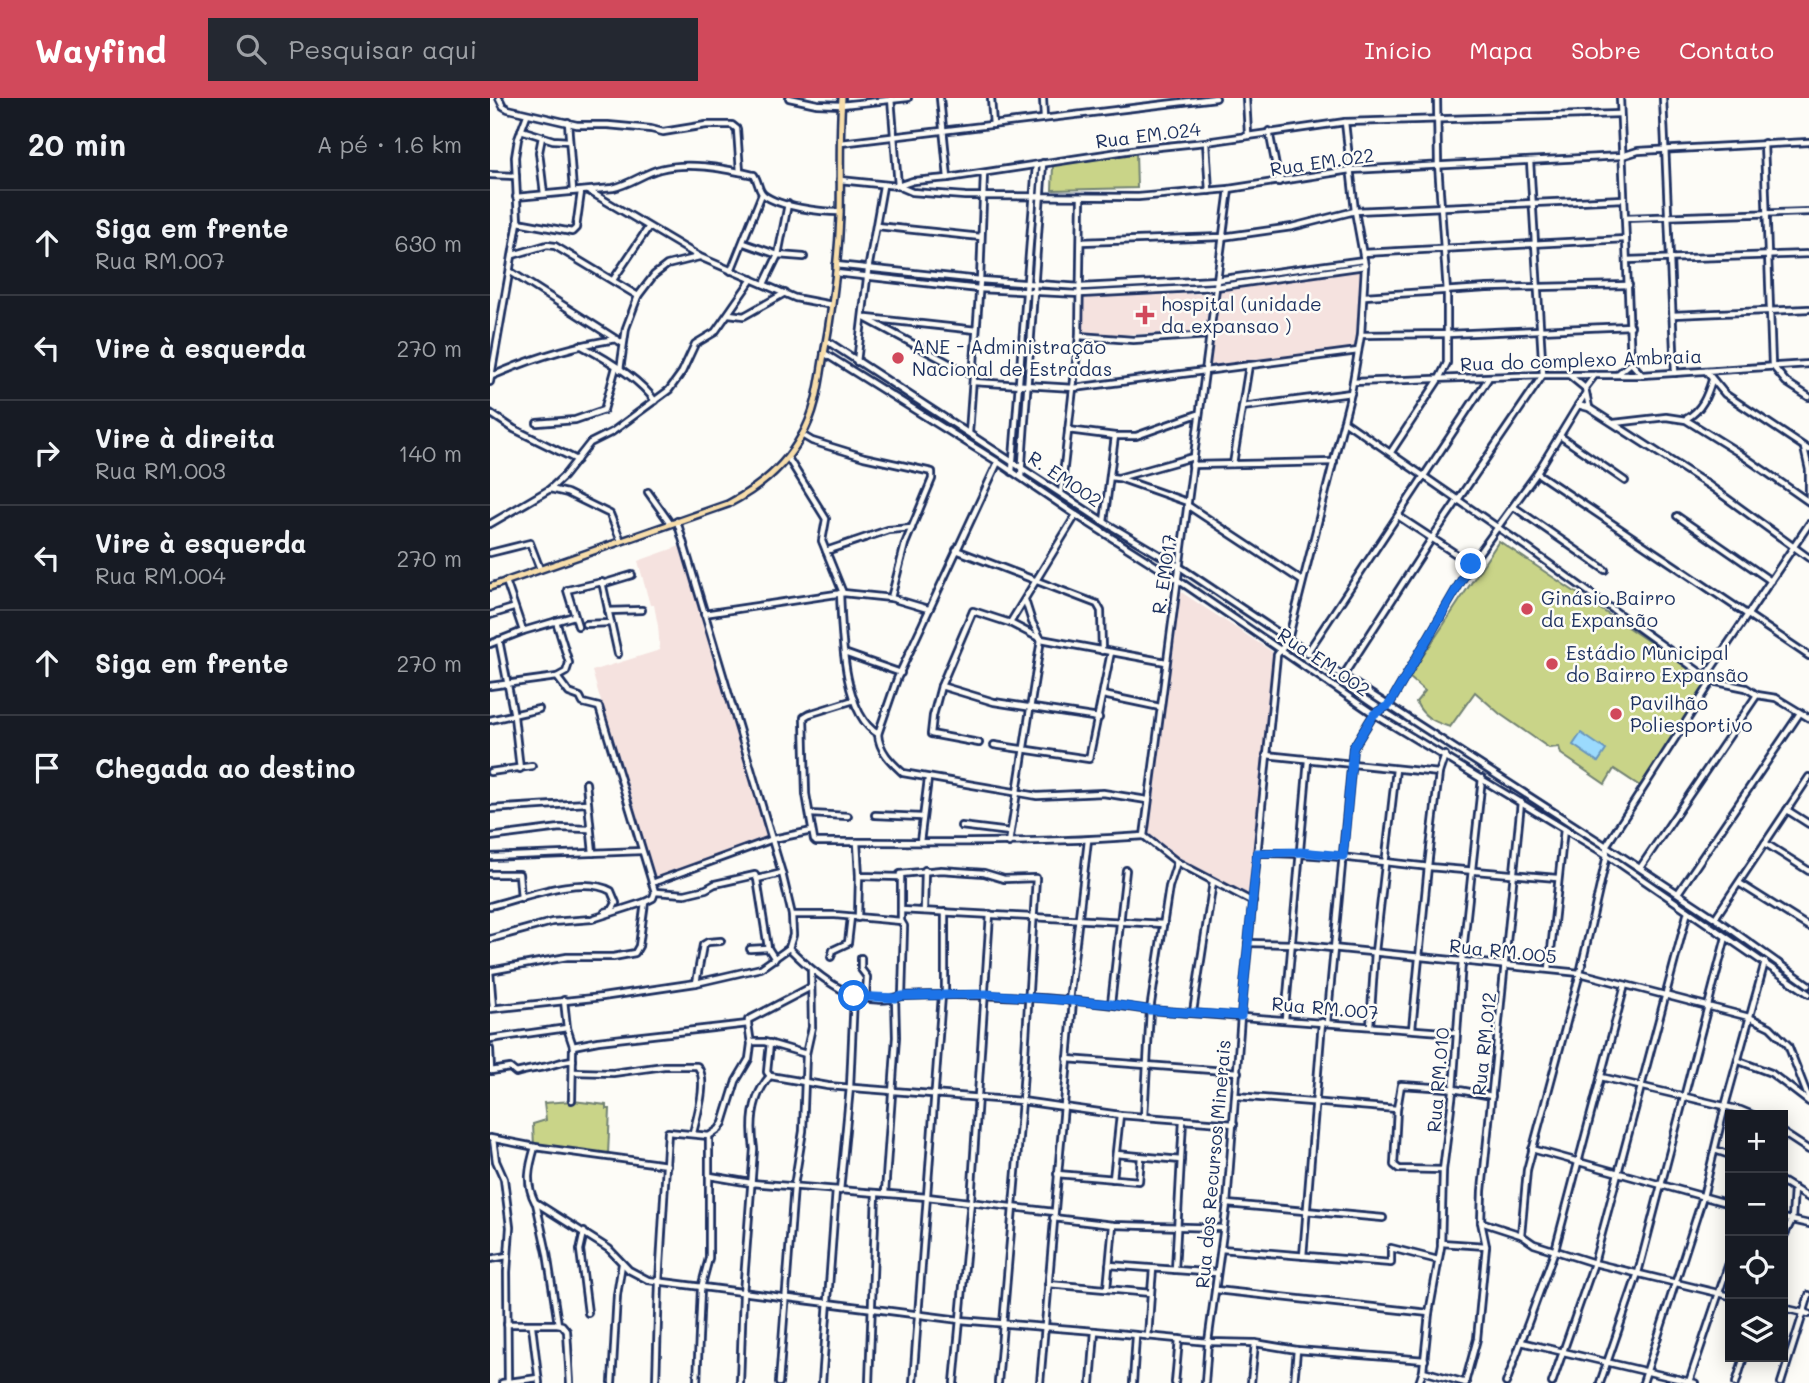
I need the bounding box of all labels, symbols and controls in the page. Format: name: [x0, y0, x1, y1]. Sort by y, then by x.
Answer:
search box: [208, 18, 698, 81]
text: Wayfind: [35, 28, 166, 71]
icon: search: [232, 30, 270, 68]
text: Pesquisar aqui: [288, 32, 477, 66]
text: Início: [1364, 34, 1431, 65]
text: Mapa: [1469, 34, 1533, 65]
text: Sobre: [1571, 34, 1641, 65]
text: Contato: [1679, 34, 1774, 65]
street label: Rua EM.024: [1094, 116, 1202, 153]
text: 20 min: [28, 124, 126, 164]
text: A pé · 1.6 km: [317, 129, 462, 159]
street label: Rua EM.022: [1268, 142, 1376, 181]
text: Siga em frente: [95, 211, 289, 245]
icon: ahead: [28, 224, 66, 262]
text: 630 m: [395, 228, 462, 258]
text: Rua RM.007: [95, 245, 225, 275]
place label: hospital (unidade da expansao ): [1161, 291, 1322, 338]
marker: hospital (unidade da expansao ): [1135, 305, 1155, 325]
icon: left: [28, 329, 66, 367]
text: Vire à esquerda: [95, 331, 306, 365]
text: 270 m: [397, 333, 462, 363]
place label: ANE - Administração Nacional de Estradas: [912, 334, 1112, 381]
street label: Rua do complexo Ambraia: [1460, 343, 1702, 376]
marker: ANE - Administração Nacional de Estradas: [890, 350, 906, 366]
text: Vire à direita: [95, 421, 275, 455]
icon: right: [28, 434, 66, 472]
text: 140 m: [398, 438, 462, 468]
street label: R. EM002: [1023, 445, 1107, 512]
text: Rua RM.003: [95, 455, 226, 485]
text: Vire à esquerda: [95, 526, 306, 560]
street label: R. EM017: [1146, 532, 1181, 616]
icon: left: [28, 539, 66, 577]
text: 270 m: [397, 543, 462, 573]
route end: [1455, 548, 1486, 579]
text: Rua RM.004: [95, 560, 226, 590]
place label: Ginásio Bairro da Expansão: [1541, 585, 1675, 632]
marker: Ginásio Bairro da Expansão: [1519, 601, 1535, 617]
street label: Rua EM.002: [1273, 622, 1375, 702]
place label: Estádio Municipal do Bairro Expansão: [1566, 640, 1748, 687]
icon: ahead: [28, 644, 66, 682]
text: Siga em frente: [95, 646, 289, 680]
text: 270 m: [397, 648, 462, 678]
marker: Estádio Municipal do Bairro Expansão: [1544, 656, 1560, 672]
place label: Pavilhão Poliesportivo: [1630, 690, 1752, 737]
marker: Pavilhão Poliesportivo: [1608, 706, 1624, 722]
icon: arrive: [28, 749, 66, 787]
text: Chegada ao destino: [95, 751, 355, 785]
street label: Rua RM.005: [1448, 932, 1558, 969]
route start: [838, 980, 869, 1011]
street label: Rua RM.007: [1270, 990, 1380, 1025]
street label: Rua RM.012: [1466, 991, 1501, 1097]
street label: Rua RM.010: [1420, 1026, 1455, 1134]
street label: Rua dos Recursos Minerais: [1189, 1039, 1236, 1289]
map controls: [1725, 1110, 1788, 1362]
button: +: [1725, 1110, 1788, 1173]
button: −: [1725, 1173, 1788, 1236]
button: locate: [1725, 1236, 1788, 1299]
button: layers: [1725, 1299, 1788, 1362]

